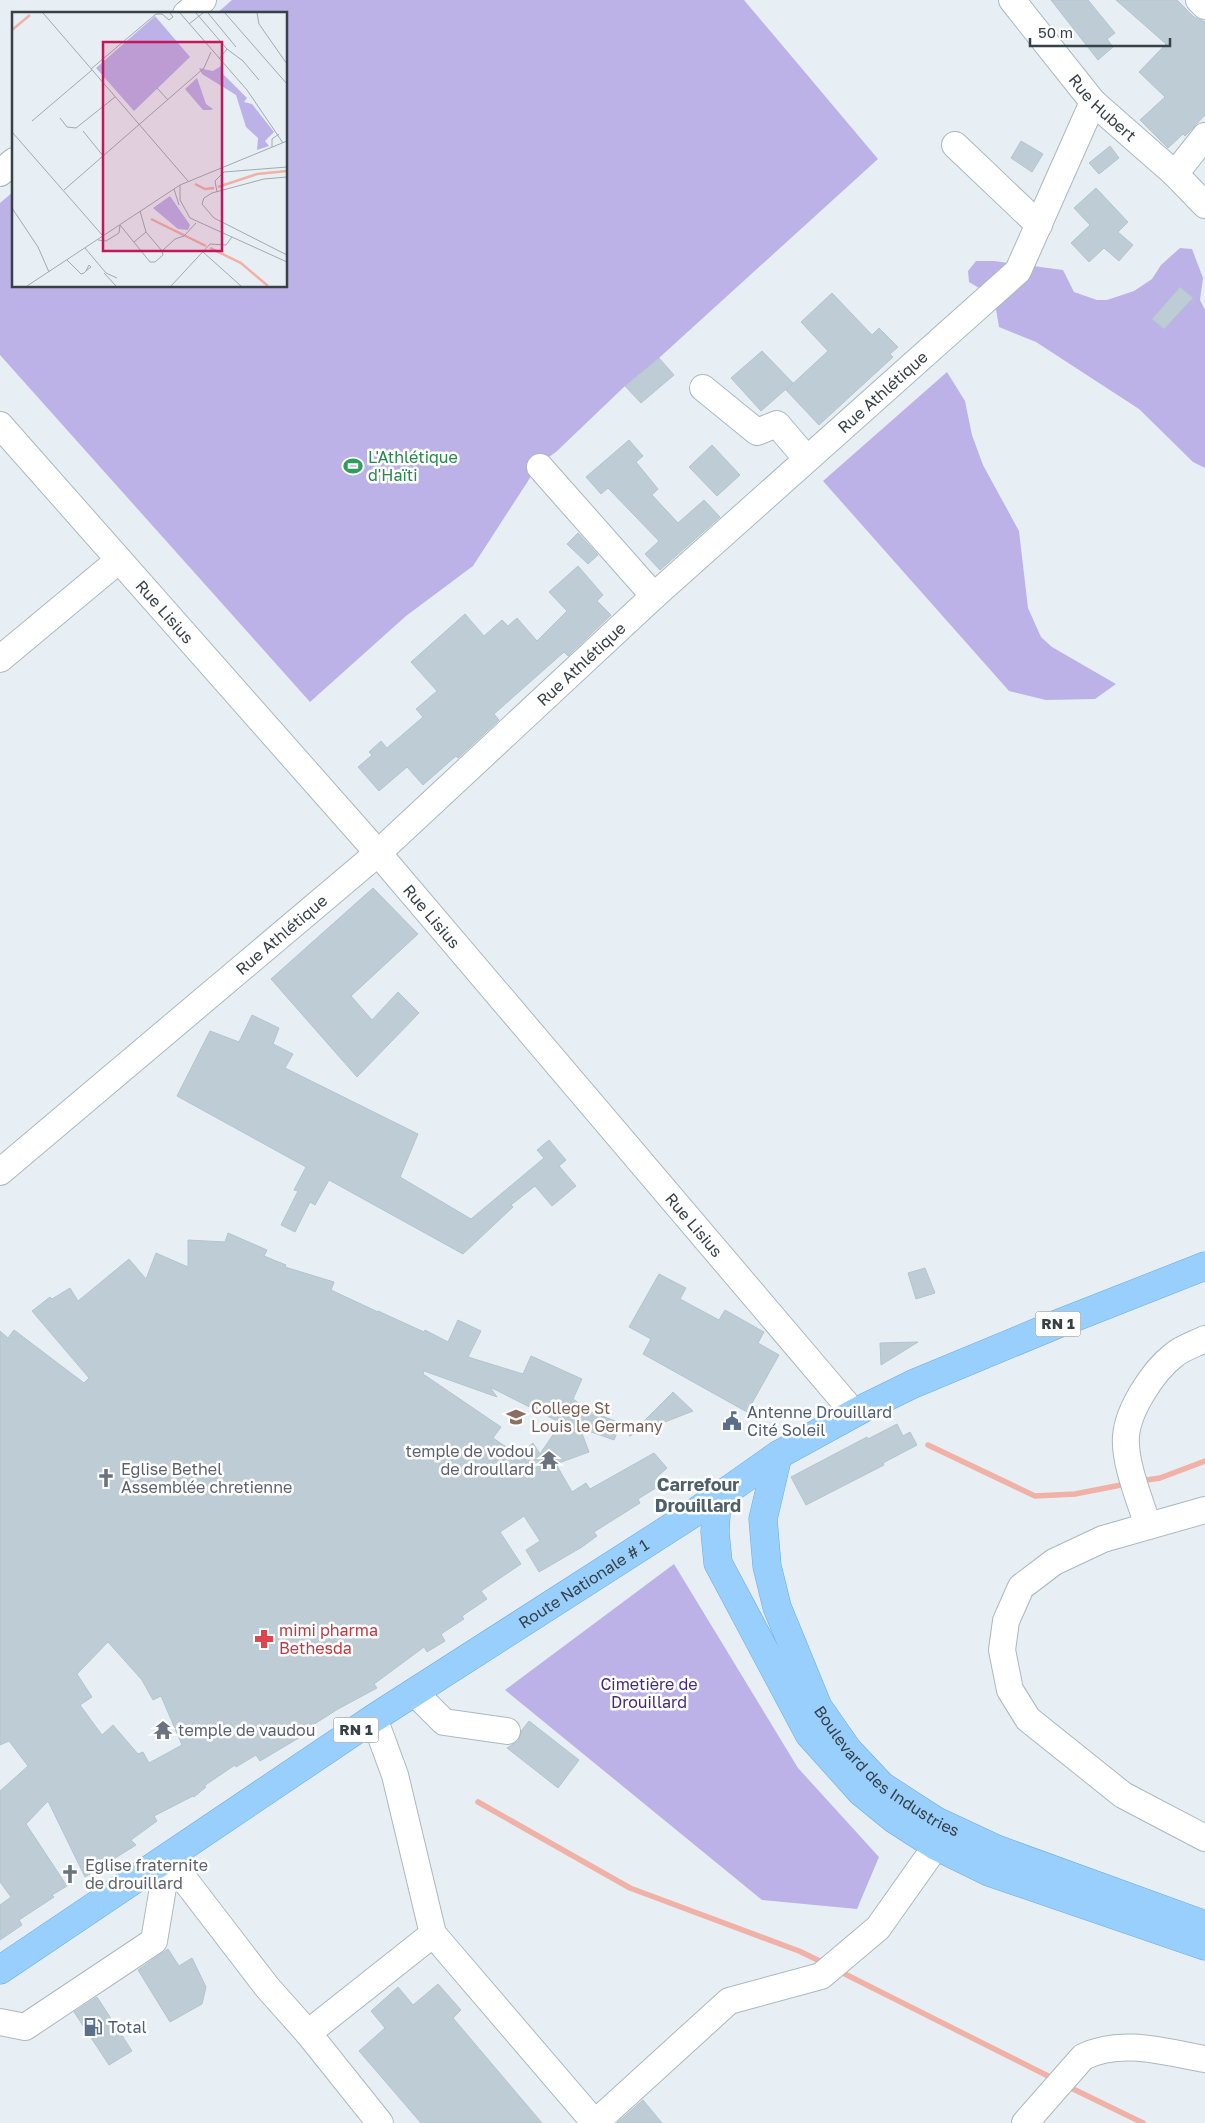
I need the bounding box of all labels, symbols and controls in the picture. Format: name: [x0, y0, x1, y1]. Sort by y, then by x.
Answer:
inset map: [12, 12, 288, 288]
scale bar: [1030, 15, 1170, 47]
text: 50 m: [1038, 23, 1073, 41]
street label: Rue Hubert: [1065, 70, 1141, 145]
street label: Rue Athlétique: [833, 347, 931, 437]
place label: L'Athlétique d'Haïti: [368, 447, 458, 485]
sports icon: L'Athlétique d'Haïti: [342, 455, 364, 477]
street label: Rue Lisius: [132, 576, 198, 647]
street label: Rue Athlétique: [533, 618, 629, 710]
street label: Rue Lisius: [399, 880, 465, 952]
street label: Rue Athlétique: [231, 890, 331, 979]
street label: Rue Lisius: [661, 1189, 727, 1261]
road number: RN 1: [1036, 1312, 1080, 1336]
place label: College St Louis le Germany: [531, 1398, 663, 1436]
place label: Antenne Drouillard Cité Soleil: [747, 1402, 892, 1440]
school or university icon: College St Louis le Germany: [505, 1406, 527, 1428]
public building icon: Antenne Drouillard Cité Soleil: [721, 1410, 743, 1432]
place label: temple de vodou de droullard: [406, 1441, 534, 1479]
temple icon: temple de vodou de droullard: [538, 1449, 560, 1471]
place label: Eglise Bethel Assemblée chretienne: [121, 1459, 292, 1497]
church icon: Eglise Bethel Assemblée chretienne: [95, 1467, 117, 1489]
district label: Carrefour Drouillard: [655, 1473, 741, 1516]
street label: Route Nationale # 1: [515, 1534, 653, 1633]
place label: mimi pharma Bethesda: [279, 1620, 378, 1658]
pharmacy icon: mimi pharma Bethesda: [253, 1628, 275, 1650]
park label: Cimetière de Drouillard: [600, 1674, 698, 1712]
street label: Boulevard des Industries: [810, 1702, 963, 1841]
road number: RN 1: [334, 1718, 378, 1742]
temple icon: temple de vaudou: [152, 1719, 174, 1741]
place label: temple de vaudou: [178, 1720, 315, 1740]
place label: Eglise fraternite de drouillard: [85, 1855, 208, 1893]
church icon: Eglise fraternite de drouillard: [59, 1863, 81, 1885]
fuel station icon: Total: [82, 2016, 104, 2038]
place label: Total: [108, 2017, 147, 2037]

